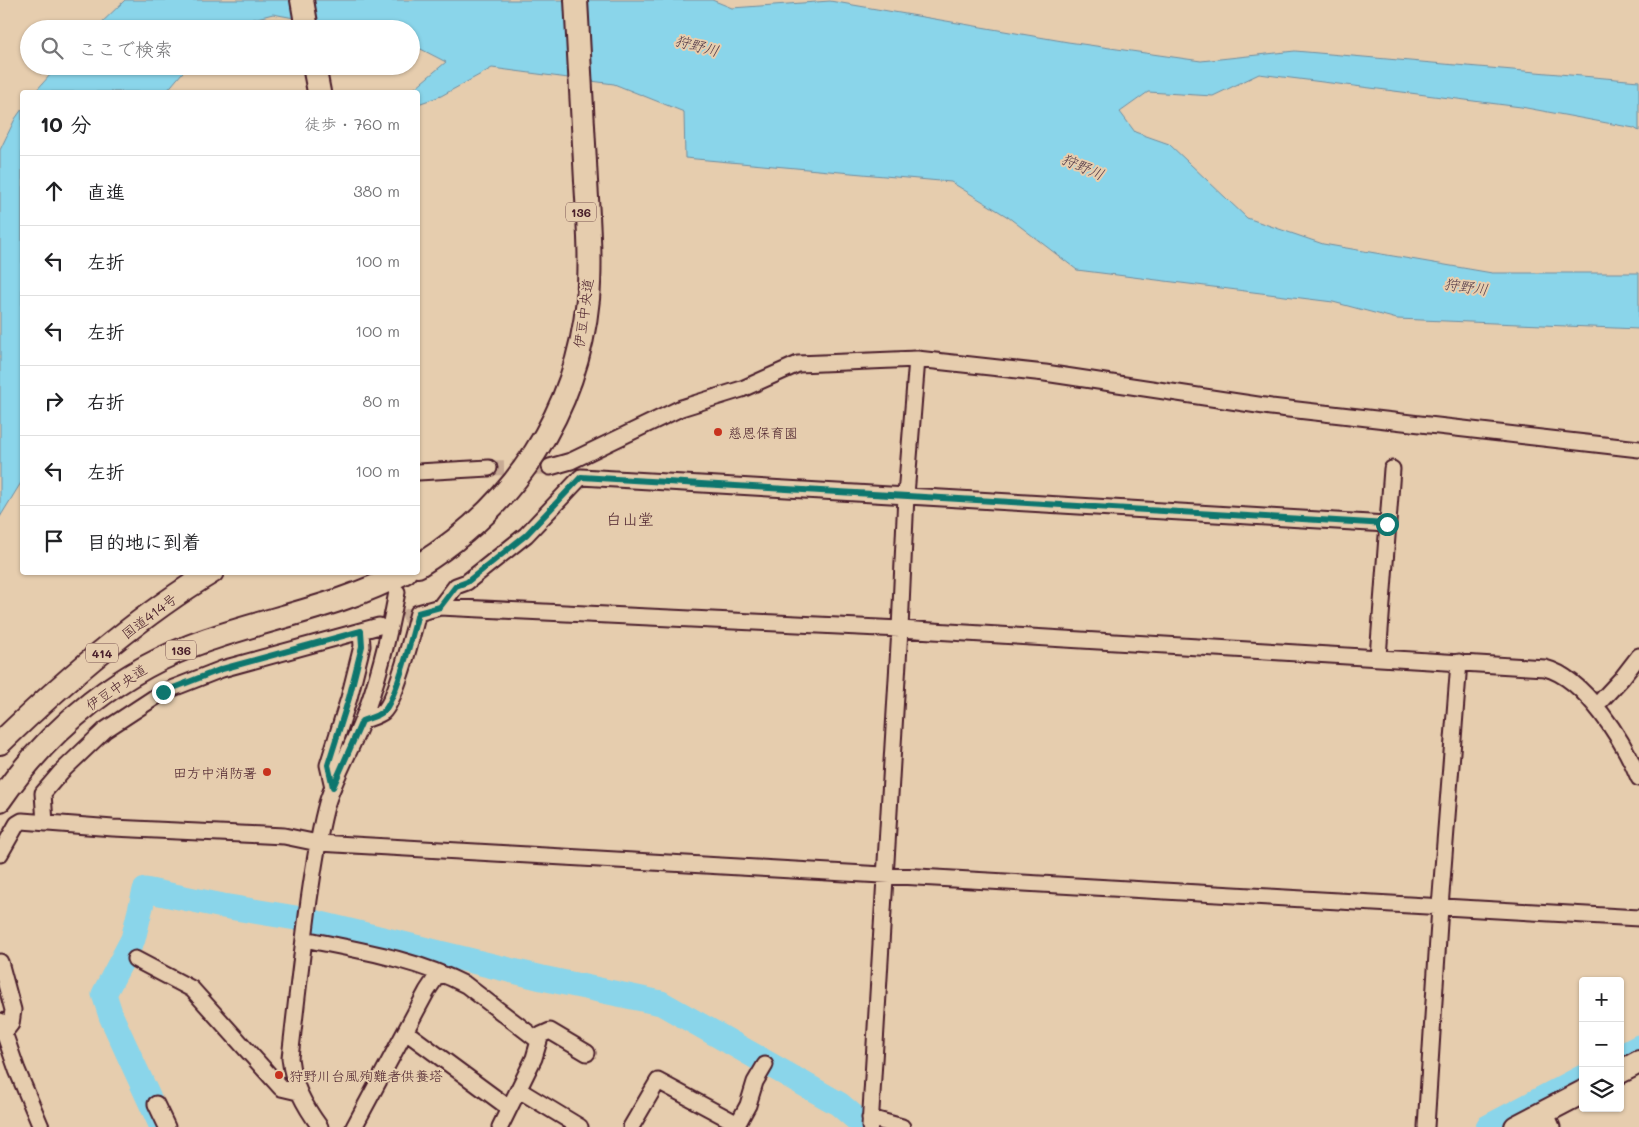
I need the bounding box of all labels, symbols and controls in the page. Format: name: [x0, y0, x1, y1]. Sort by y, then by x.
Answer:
search box: [20, 20, 420, 75]
water label: 狩野川: [673, 30, 721, 60]
icon: search: [38, 34, 66, 62]
text: ここで検索: [78, 36, 173, 61]
text: 10 分: [40, 110, 91, 137]
text: 徒歩 · 760 m: [304, 113, 400, 134]
water label: 狩野川: [1058, 148, 1108, 184]
icon: ahead: [40, 177, 68, 205]
text: 直進: [87, 179, 125, 204]
text: 380 m: [353, 180, 400, 201]
road number: 136: [566, 202, 596, 222]
icon: left: [40, 247, 68, 275]
text: 左折: [87, 249, 125, 274]
text: 100 m: [355, 250, 400, 271]
water label: 狩野川: [1442, 273, 1490, 299]
street label: 伊豆中央道: [569, 277, 597, 349]
icon: left: [40, 317, 68, 345]
text: 左折: [87, 319, 125, 344]
text: 100 m: [355, 320, 400, 341]
icon: right: [40, 387, 68, 415]
text: 右折: [87, 389, 125, 414]
text: 80 m: [363, 390, 400, 411]
place label: 慈恩保育園: [728, 423, 798, 442]
marker: 慈恩保育園: [712, 426, 724, 438]
icon: left: [40, 457, 68, 485]
text: 左折: [87, 459, 125, 484]
text: 100 m: [355, 460, 400, 481]
district label: 白山堂: [606, 508, 654, 529]
route start: [1376, 513, 1399, 536]
icon: arrive: [40, 527, 68, 555]
text: 目的地に到着: [87, 529, 201, 554]
street label: 国道414号: [117, 589, 181, 643]
road number: 136: [166, 640, 196, 660]
road number: 414: [86, 644, 118, 662]
street label: 伊豆中央道: [82, 660, 150, 714]
route end: [152, 681, 175, 704]
place label: 田方中消防署: [173, 763, 257, 782]
marker: 田方中消防署: [261, 766, 273, 778]
map controls: [1579, 977, 1624, 1112]
button: +: [1579, 977, 1624, 1022]
button: −: [1579, 1022, 1624, 1067]
place label: 狩野川台風殉難者供養塔: [289, 1066, 443, 1085]
button: layers: [1579, 1067, 1624, 1112]
marker: 狩野川台風殉難者供養塔: [273, 1069, 285, 1081]

